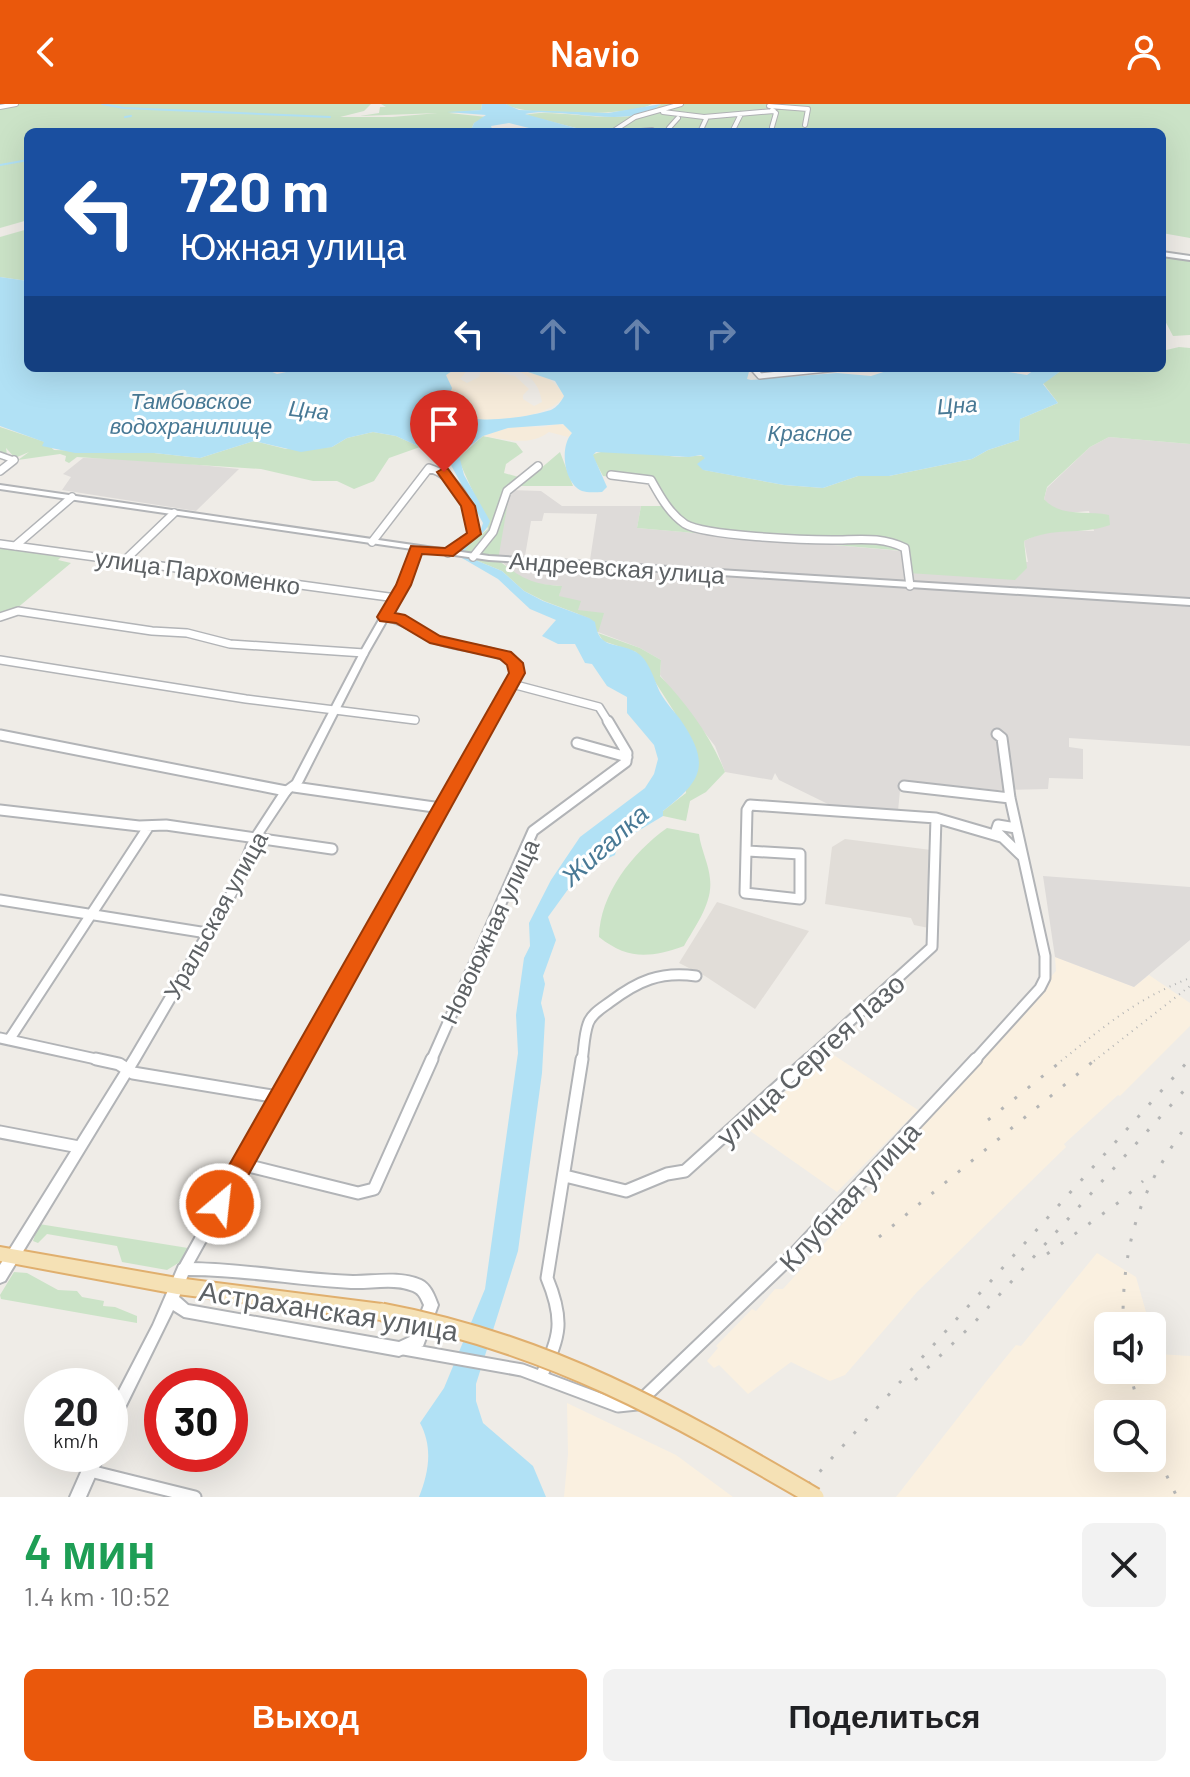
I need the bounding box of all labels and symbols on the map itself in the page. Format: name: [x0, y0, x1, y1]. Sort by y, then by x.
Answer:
water label: Тамбовское водохранилище: [110, 387, 272, 439]
pin: [410, 390, 478, 472]
water label: Цна: [936, 390, 978, 419]
water label: Цна: [287, 394, 330, 425]
water label: Красное: [767, 419, 853, 446]
street label: улица Пархоменко: [94, 542, 302, 600]
street label: Андреевская улица: [508, 545, 726, 589]
water label: Жигалка: [553, 797, 654, 892]
street label: Уральская улица: [157, 825, 273, 1004]
street label: Новоюжная улица: [433, 833, 545, 1028]
street label: улица Сергея Лазо: [709, 966, 911, 1152]
street label: Клубная улица: [771, 1114, 927, 1278]
position arrow: [178, 1162, 262, 1246]
street label: Астраханская улица: [197, 1273, 461, 1347]
speed limit sign: 30: [144, 1368, 248, 1472]

